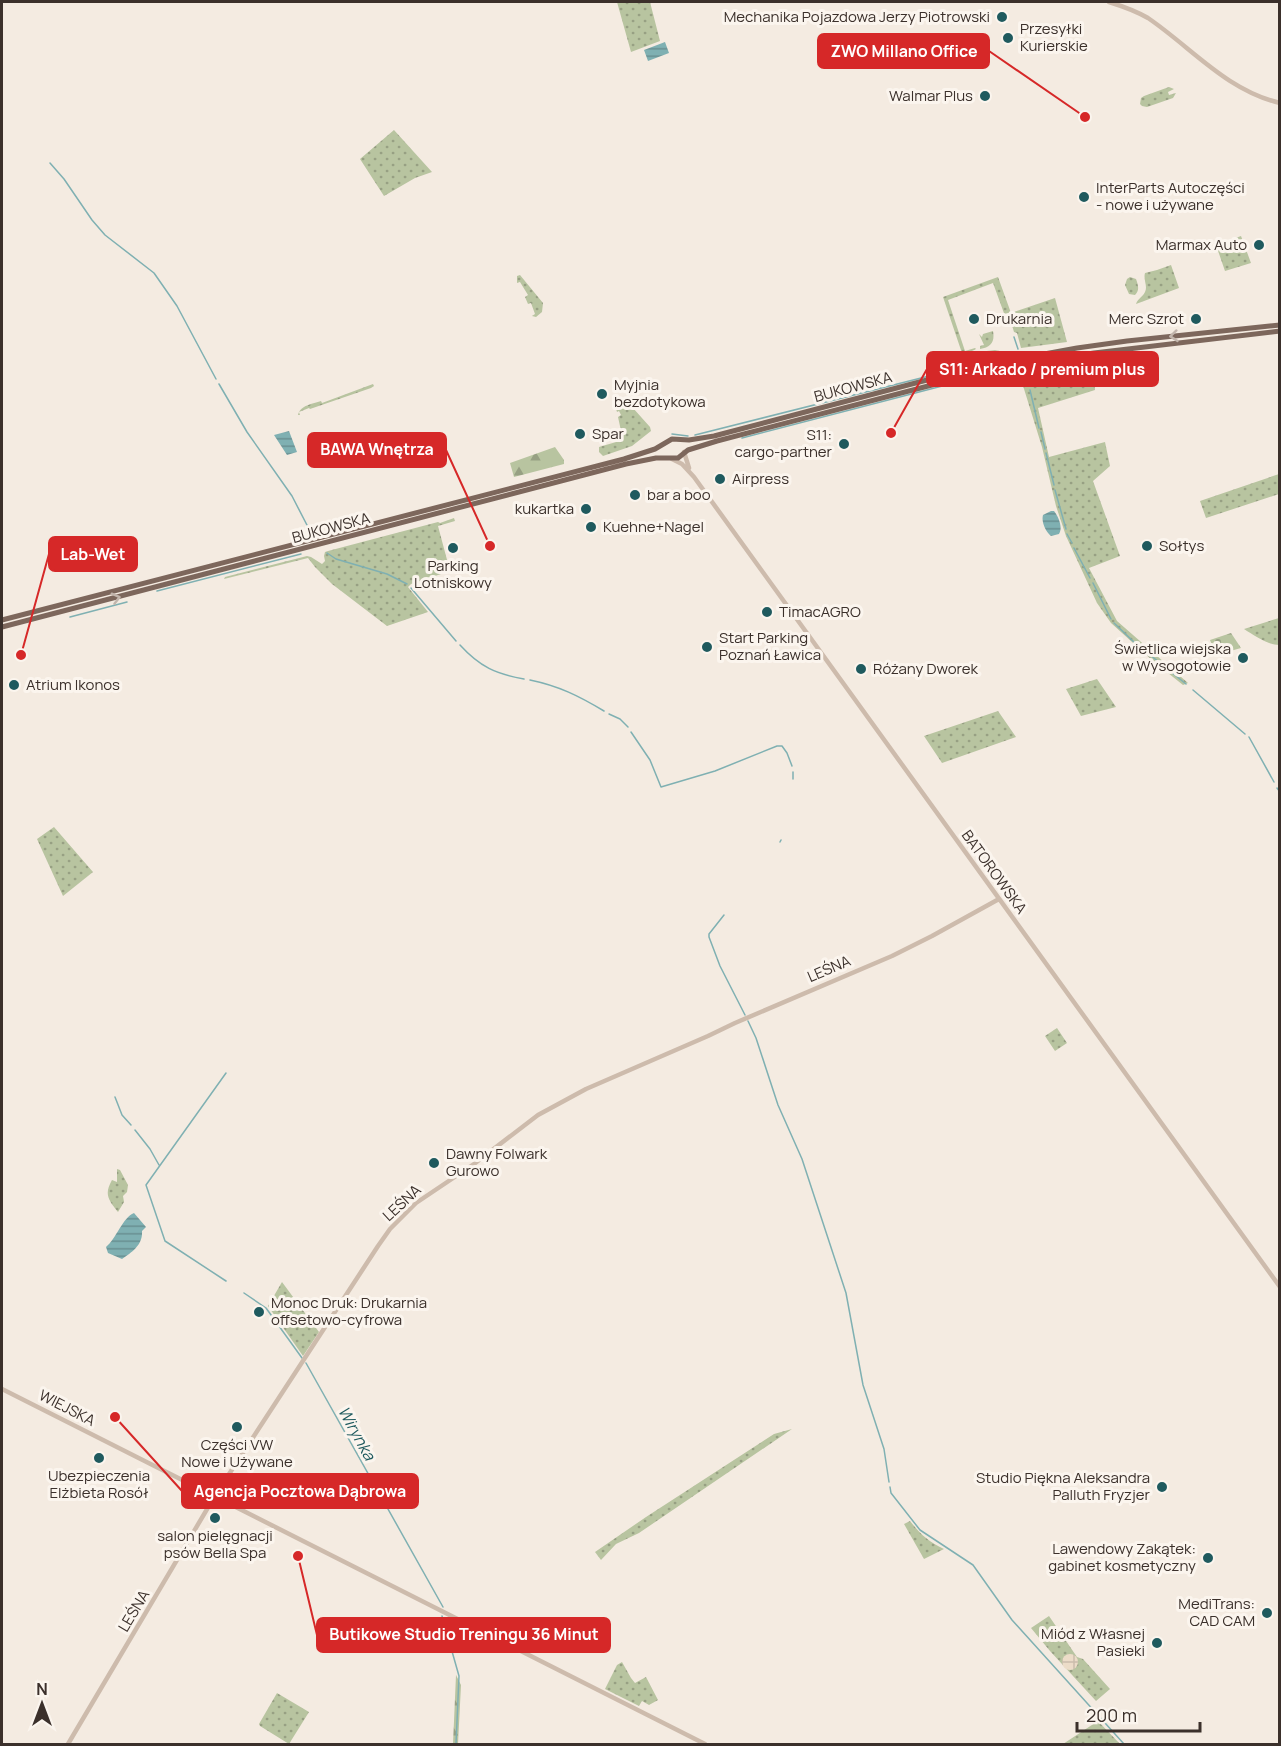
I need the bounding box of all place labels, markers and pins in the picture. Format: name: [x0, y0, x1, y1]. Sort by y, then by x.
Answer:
place label: Mechanika Pojazdowa Jerzy Piotrowski: [724, 6, 990, 27]
marker: Mechanika Pojazdowa Jerzy Piotrowski: [995, 10, 1009, 24]
place label: Przesyłki Kurierskie: [1020, 18, 1088, 56]
marker: Przesyłki Kurierskie: [1001, 31, 1015, 45]
callout: ZWO Millano Office: [818, 34, 989, 68]
place label: Walmar Plus: [889, 85, 973, 106]
marker: Walmar Plus: [978, 89, 992, 103]
place label: InterParts Autoczęści - nowe i używane: [1096, 177, 1245, 215]
marker: InterParts Autoczęści - nowe i używane: [1077, 190, 1091, 204]
place label: Marmax Auto: [1156, 234, 1247, 255]
marker: Marmax Auto: [1252, 238, 1266, 252]
place label: Drukarnia: [986, 308, 1052, 329]
place label: Merc Szrot: [1109, 308, 1184, 329]
marker: Drukarnia: [967, 312, 981, 326]
marker: Merc Szrot: [1189, 312, 1203, 326]
callout: S11: Arkado / premium plus: [927, 352, 1158, 386]
place label: Myjnia bezdotykowa: [614, 374, 706, 412]
marker: Myjnia bezdotykowa: [595, 387, 609, 401]
place label: Spar: [592, 423, 624, 444]
place label: S11: cargo-partner: [735, 424, 833, 462]
marker: Spar: [573, 427, 587, 441]
callout: BAWA Wnętrza: [308, 433, 446, 467]
marker: S11: cargo-partner: [837, 437, 851, 451]
place label: Airpress: [732, 468, 789, 489]
marker: Airpress: [713, 472, 727, 486]
place label: bar a boo: [647, 484, 711, 505]
marker: bar a boo: [628, 488, 642, 502]
place label: kukartka: [515, 498, 574, 519]
marker: kukartka: [579, 502, 593, 516]
place label: Kuehne+Nagel: [603, 516, 704, 537]
marker: Kuehne+Nagel: [584, 520, 598, 534]
place label: Sołtys: [1159, 535, 1204, 556]
callout: Lab-Wet: [49, 537, 137, 571]
marker: Sołtys: [1140, 539, 1154, 553]
marker: Parking Lotniskowy: [446, 541, 460, 555]
place label: Parking Lotniskowy: [414, 555, 492, 593]
place label: TimacAGRO: [779, 601, 861, 622]
marker: TimacAGRO: [760, 605, 774, 619]
place label: Start Parking Poznań Ławica: [719, 627, 821, 665]
place label: Świetlica wiejska w Wysogotowie: [1114, 638, 1231, 676]
marker: Start Parking Poznań Ławica: [700, 640, 714, 654]
marker: Świetlica wiejska w Wysogotowie: [1236, 651, 1250, 665]
place label: Różany Dworek: [873, 658, 979, 679]
marker: Różany Dworek: [854, 662, 868, 676]
place label: Atrium Ikonos: [26, 674, 120, 695]
marker: Atrium Ikonos: [7, 678, 21, 692]
place label: Dawny Folwark Gurowo: [446, 1143, 548, 1181]
marker: Dawny Folwark Gurowo: [427, 1156, 441, 1170]
place label: Monoc Druk: Drukarnia offsetowo-cyfrowa: [271, 1292, 427, 1330]
marker: Monoc Druk: Drukarnia offsetowo-cyfrowa: [252, 1305, 266, 1319]
marker: Części VW Nowe i Używane: [230, 1420, 244, 1434]
place label: Części VW Nowe i Używane: [181, 1434, 293, 1472]
marker: Ubezpieczenia Elżbieta Rosół: [92, 1451, 106, 1465]
place label: Ubezpieczenia Elżbieta Rosół: [48, 1465, 150, 1503]
place label: Studio Piękna Aleksandra Palluth Fryzjer: [976, 1467, 1151, 1505]
callout: Agencja Pocztowa Dąbrowa: [182, 1474, 418, 1508]
marker: Studio Piękna Aleksandra Palluth Fryzjer: [1155, 1480, 1169, 1494]
marker: salon pielęgnacji psów Bella Spa: [208, 1511, 222, 1525]
place label: salon pielęgnacji psów Bella Spa: [157, 1525, 273, 1563]
place label: Lawendowy Zakątek: gabinet kosmetyczny: [1048, 1538, 1196, 1576]
marker: Lawendowy Zakątek: gabinet kosmetyczny: [1201, 1551, 1215, 1565]
place label: MediTrans: CAD CAM: [1178, 1593, 1255, 1631]
marker: MediTrans: CAD CAM: [1260, 1606, 1274, 1620]
callout: Butikowe Studio Treningu 36 Minut: [317, 1618, 610, 1652]
place label: Miód z Własnej Pasieki: [1041, 1623, 1145, 1661]
marker: Miód z Własnej Pasieki: [1150, 1636, 1164, 1650]

